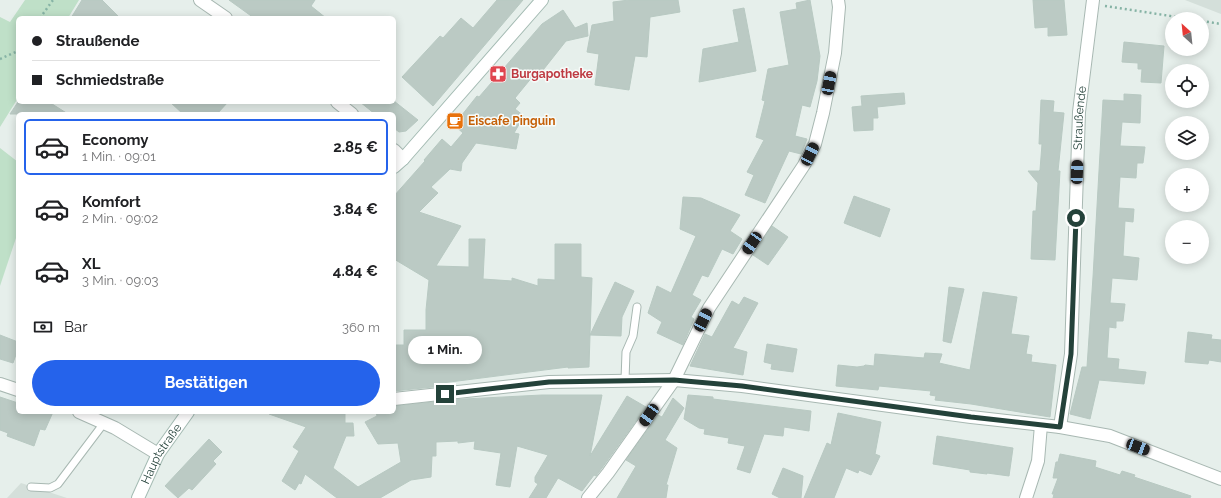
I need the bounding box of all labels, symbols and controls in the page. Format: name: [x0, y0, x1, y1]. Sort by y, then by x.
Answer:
north arrow: [1165, 12, 1209, 56]
map controls: [1165, 12, 1209, 264]
text: Straußende: [56, 32, 140, 50]
pharmacy icon: Burgapotheke: [488, 64, 508, 84]
button: locate: [1165, 64, 1209, 108]
place label: Burgapotheke: [511, 67, 593, 81]
car: [821, 70, 837, 96]
text: Schmiedstraße: [56, 71, 164, 89]
street label: Straußende: [1071, 85, 1089, 150]
cafe icon: Eiscafe Pinguin: [445, 111, 465, 131]
place label: Eiscafe Pinguin: [468, 114, 555, 128]
button: layers: [1165, 116, 1209, 160]
icon: car: [34, 129, 70, 165]
text: Economy: [82, 131, 149, 149]
text: 2.85 €: [333, 138, 378, 156]
car: [799, 141, 821, 167]
text: 1 Min. · 09:01: [82, 149, 156, 164]
car: [1071, 160, 1083, 184]
button: +: [1165, 168, 1209, 212]
icon: car: [34, 191, 70, 227]
text: Komfort: [82, 193, 141, 211]
text: 3.84 €: [333, 200, 378, 218]
route start: [1067, 209, 1085, 227]
text: 2 Min. · 09:02: [82, 211, 158, 226]
button: −: [1165, 220, 1209, 264]
car: [740, 230, 764, 256]
icon: car: [34, 253, 70, 289]
text: XL: [82, 255, 100, 273]
text: 4.84 €: [333, 262, 378, 280]
text: 3 Min. · 09:03: [82, 273, 159, 288]
car: [692, 307, 714, 333]
icon: cash: [32, 316, 54, 338]
text: Bar: [64, 318, 87, 336]
text: 360 m: [342, 320, 380, 335]
callout: 1 Min.: [408, 336, 482, 364]
text: 1 Min.: [428, 342, 462, 357]
button: Bestätigen: [32, 360, 380, 406]
route end: [436, 385, 454, 403]
car: [637, 402, 661, 428]
street label: Hauptstraße: [138, 421, 184, 486]
car: [1125, 437, 1151, 457]

